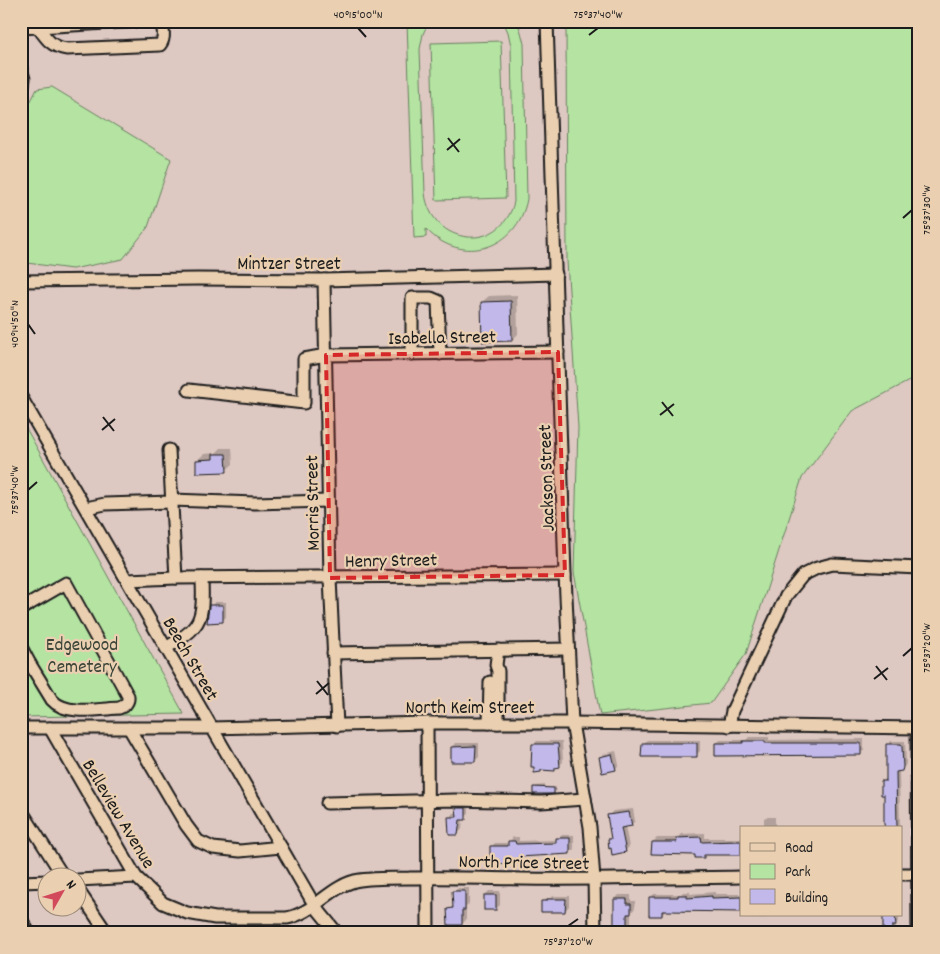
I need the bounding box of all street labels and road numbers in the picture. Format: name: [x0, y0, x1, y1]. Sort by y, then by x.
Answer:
street label: Mintzer Street: [237, 252, 341, 279]
street label: Isabella Street: [388, 325, 496, 354]
street label: Jackson Street: [533, 424, 564, 532]
street label: Morris Street: [300, 455, 329, 551]
street label: Henry Street: [345, 548, 437, 577]
street label: Beech Street: [154, 613, 224, 707]
street label: North Keim Street: [405, 696, 535, 723]
street label: Belleview Avenue: [74, 755, 160, 875]
street label: North Price Street: [458, 850, 589, 879]

